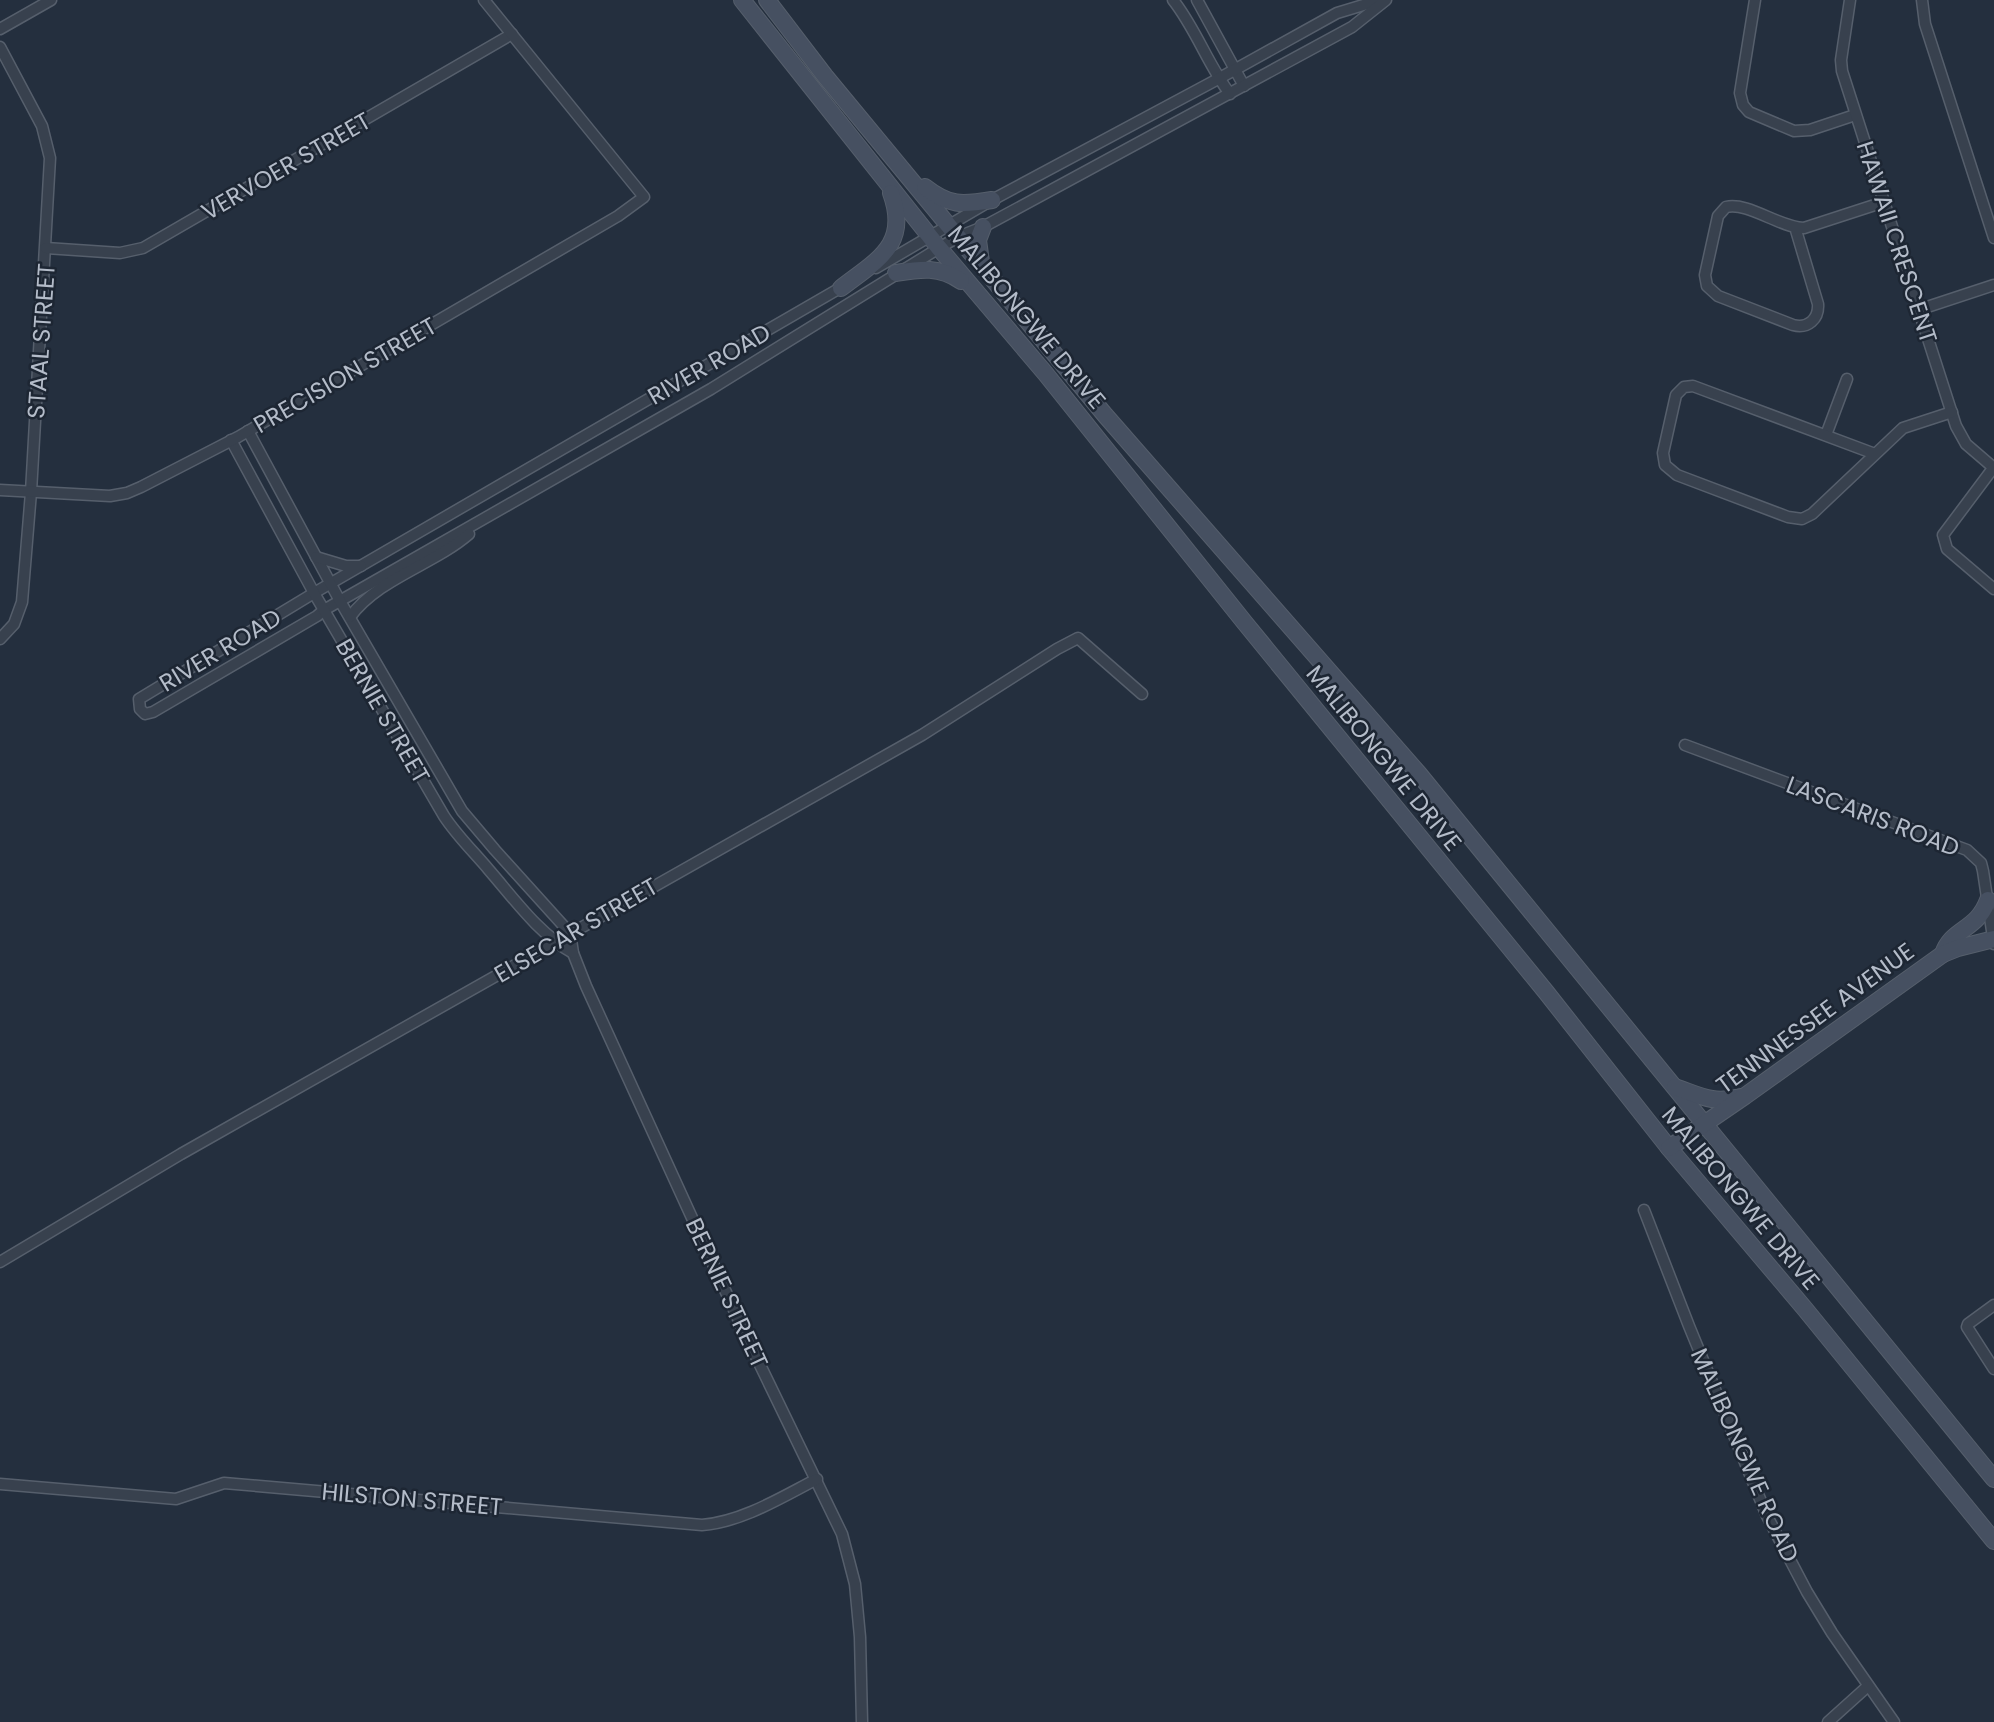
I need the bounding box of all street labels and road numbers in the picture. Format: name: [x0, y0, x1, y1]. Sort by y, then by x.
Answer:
street label: VERVOER STREET: [195, 104, 377, 228]
street label: HAWAII CRESCENT: [1849, 137, 1945, 347]
street label: MALIBONGWE DRIVE: [940, 218, 1114, 416]
street label: STAAL STREET: [19, 262, 63, 420]
street label: PRECISION STREET: [247, 309, 443, 441]
street label: RIVER ROAD: [642, 316, 776, 412]
street label: RIVER ROAD: [153, 601, 287, 699]
street label: BERNIE STREET: [328, 632, 438, 790]
street label: MALIBONGWE DRIVE: [1299, 658, 1469, 858]
street label: LASCARIS ROAD: [1782, 768, 1964, 864]
street label: ELSECAR STREET: [488, 870, 664, 990]
street label: TENNNESSEE AVENUE: [1709, 935, 1921, 1101]
street label: MALIBONGWE DRIVE: [1654, 1099, 1828, 1297]
street label: BERNIE STREET: [678, 1212, 776, 1374]
street label: MALIBONGWE ROAD: [1683, 1343, 1807, 1567]
street label: HILSTON STREET: [320, 1475, 504, 1523]

